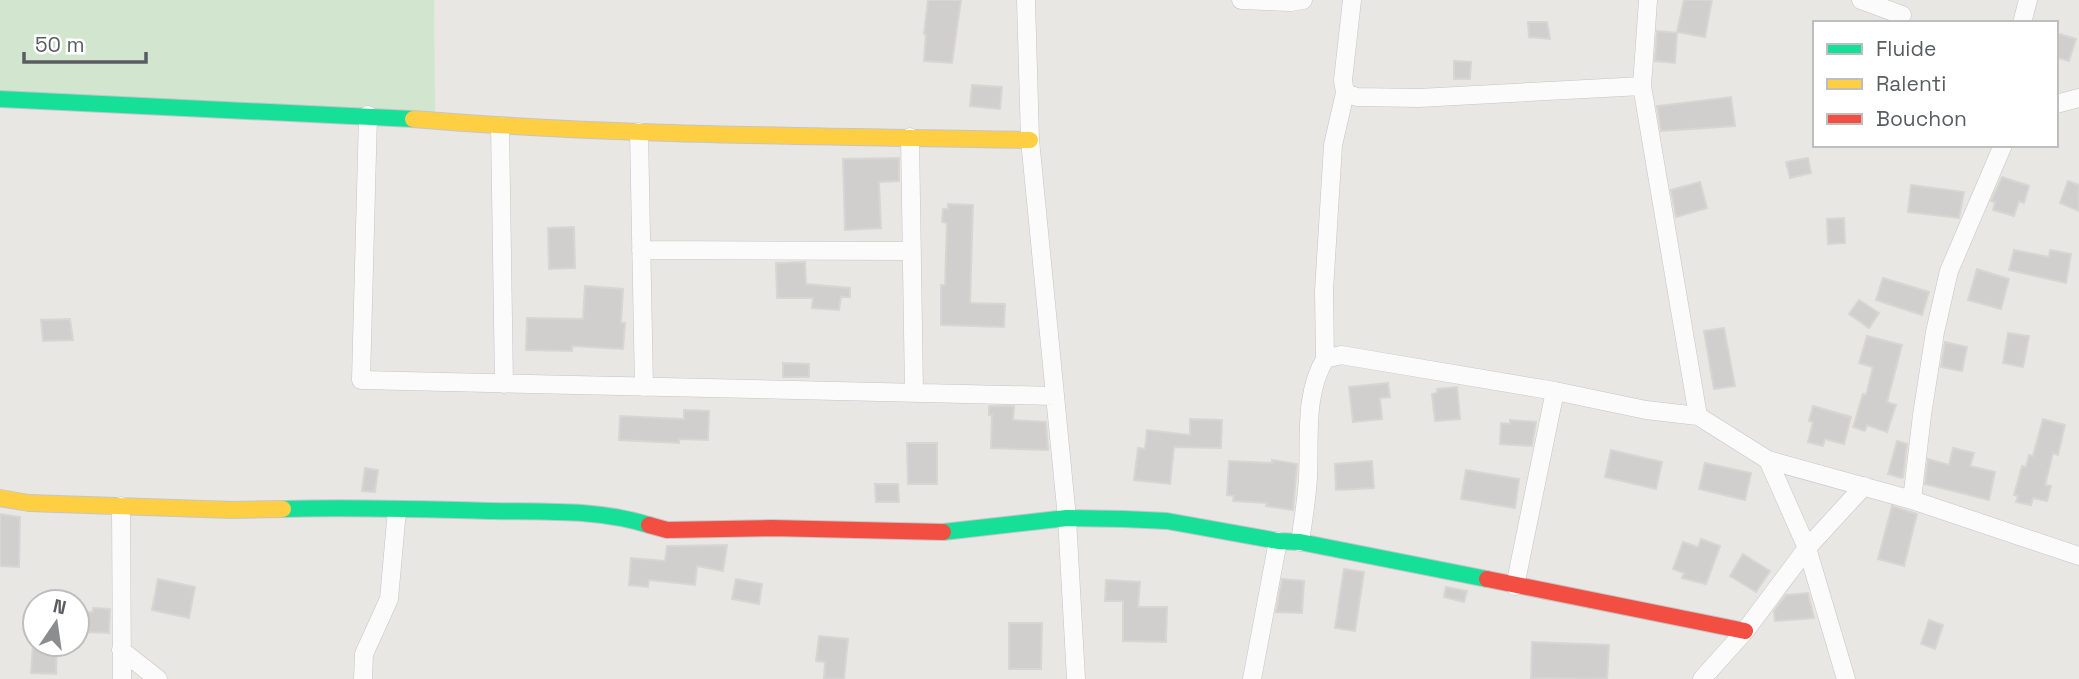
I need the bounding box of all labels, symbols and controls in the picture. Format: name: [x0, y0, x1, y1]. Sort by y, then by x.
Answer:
scale bar: [24, 21, 147, 65]
legend: [1813, 21, 2058, 147]
text: 50 m: [35, 31, 85, 58]
text: Fluide: [1876, 35, 1936, 62]
text: Ralenti: [1876, 70, 1946, 97]
text: Bouchon: [1876, 105, 1967, 132]
north arrow: [21, 588, 91, 658]
text: N: [51, 593, 69, 621]

